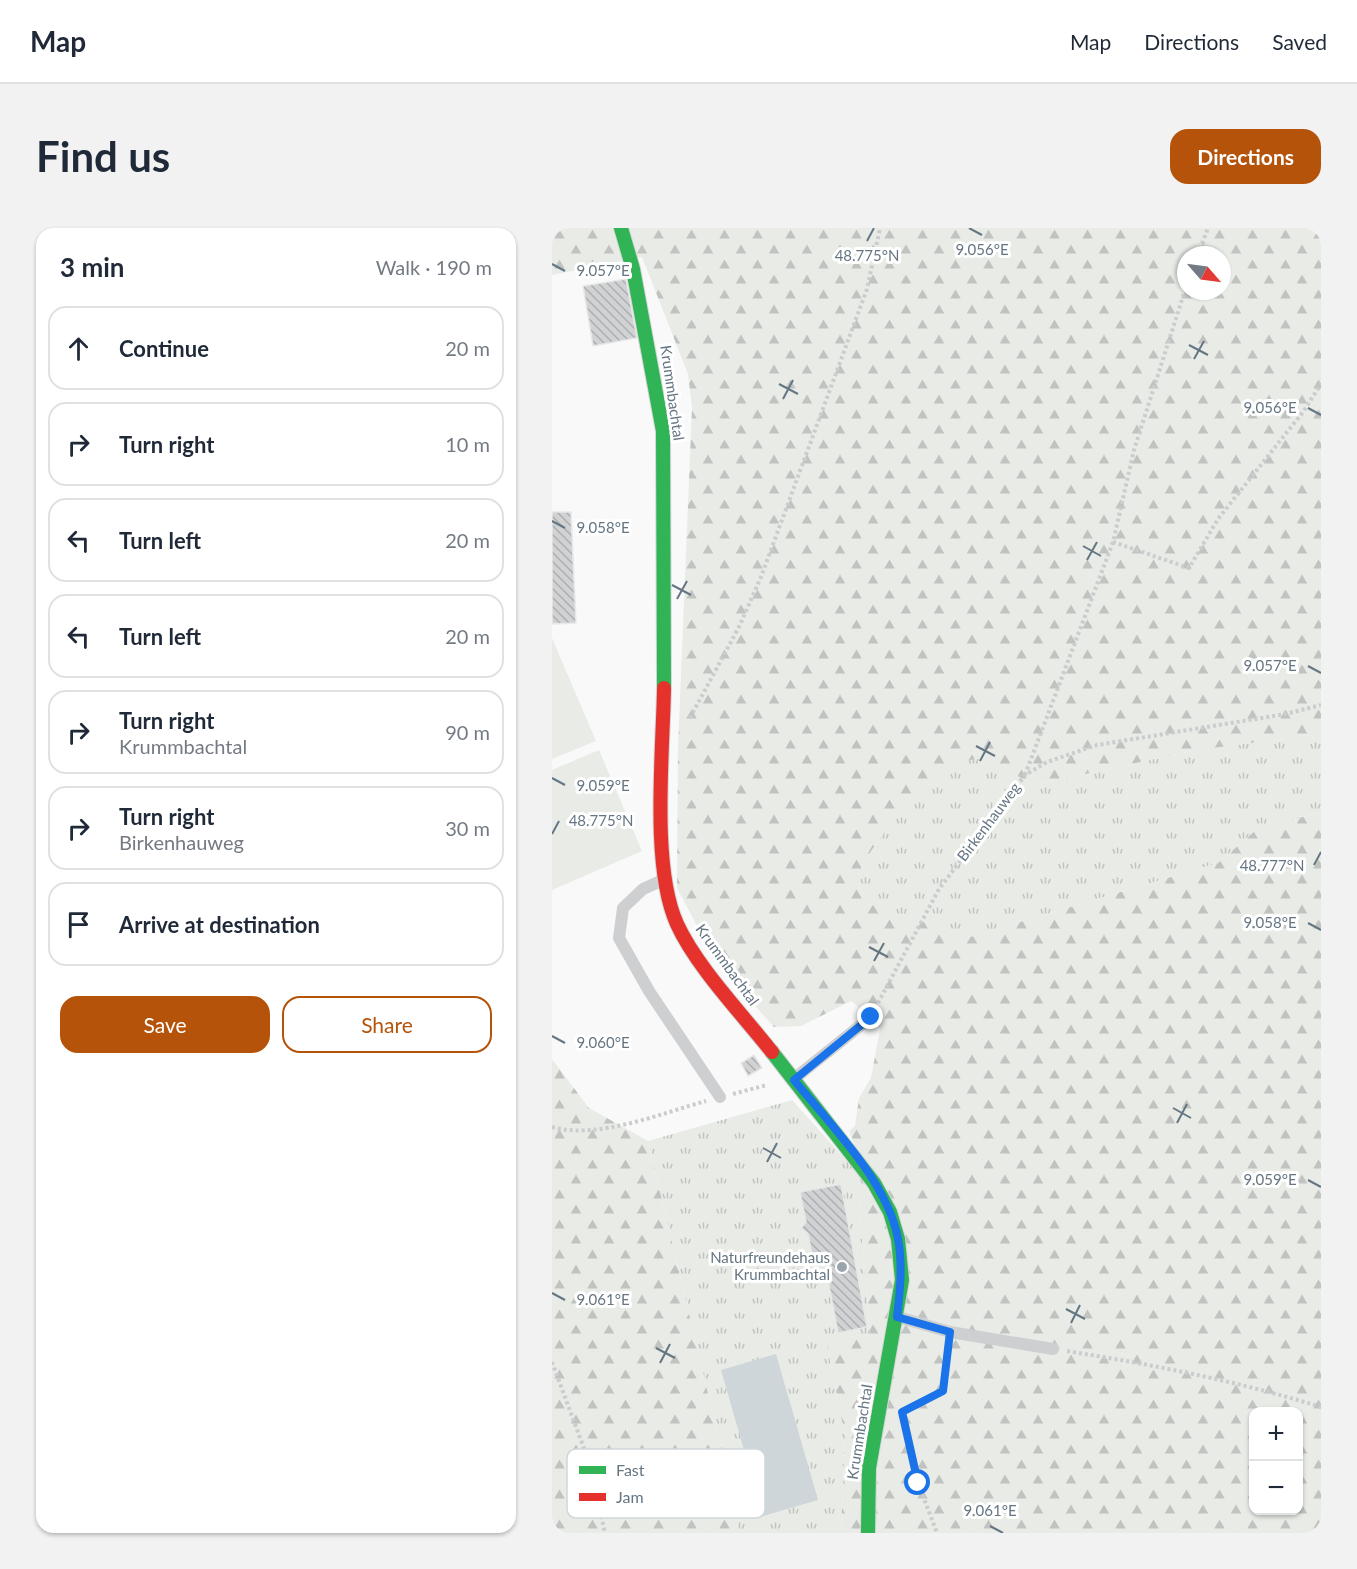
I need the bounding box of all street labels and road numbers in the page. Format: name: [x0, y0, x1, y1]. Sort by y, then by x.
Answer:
street label: Krummbachtal: [657, 344, 689, 442]
street label: Birkenhauweg: [953, 778, 1024, 864]
street label: Krummbachtal: [692, 920, 763, 1009]
street label: Krummbachtal: [843, 1383, 875, 1481]

